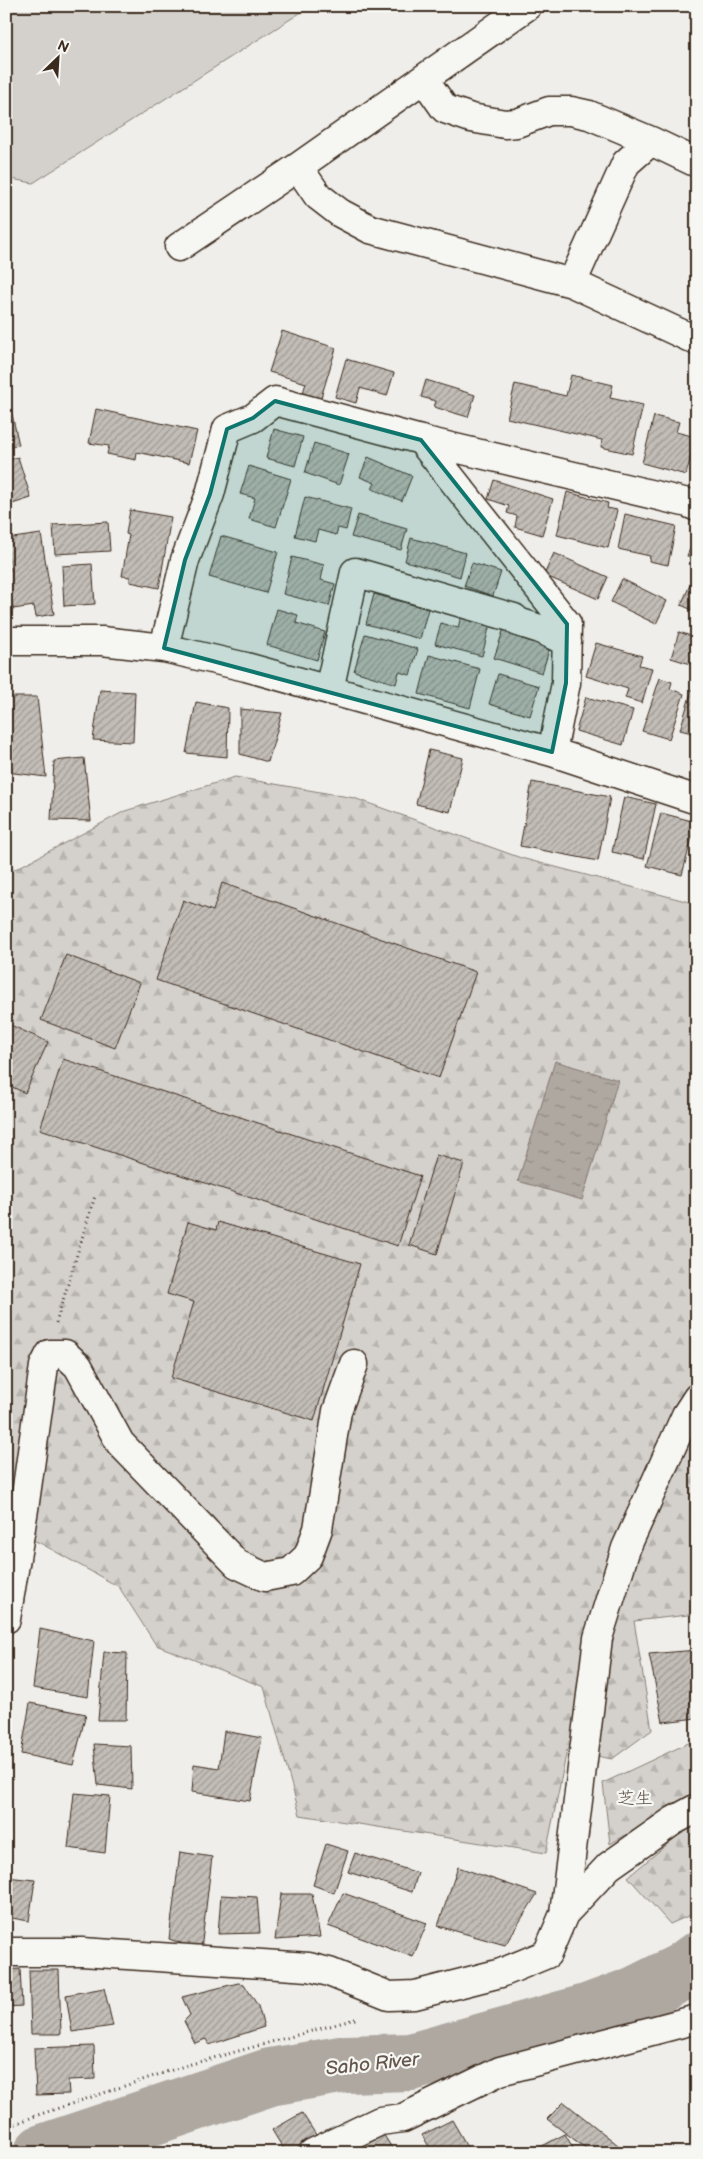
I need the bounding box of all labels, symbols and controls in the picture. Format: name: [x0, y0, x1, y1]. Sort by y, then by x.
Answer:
north arrow: [32, 32, 82, 82]
text: N: [55, 37, 72, 57]
park label: 芝生: [617, 1788, 653, 1809]
water label: Saho River: [324, 2048, 421, 2081]

